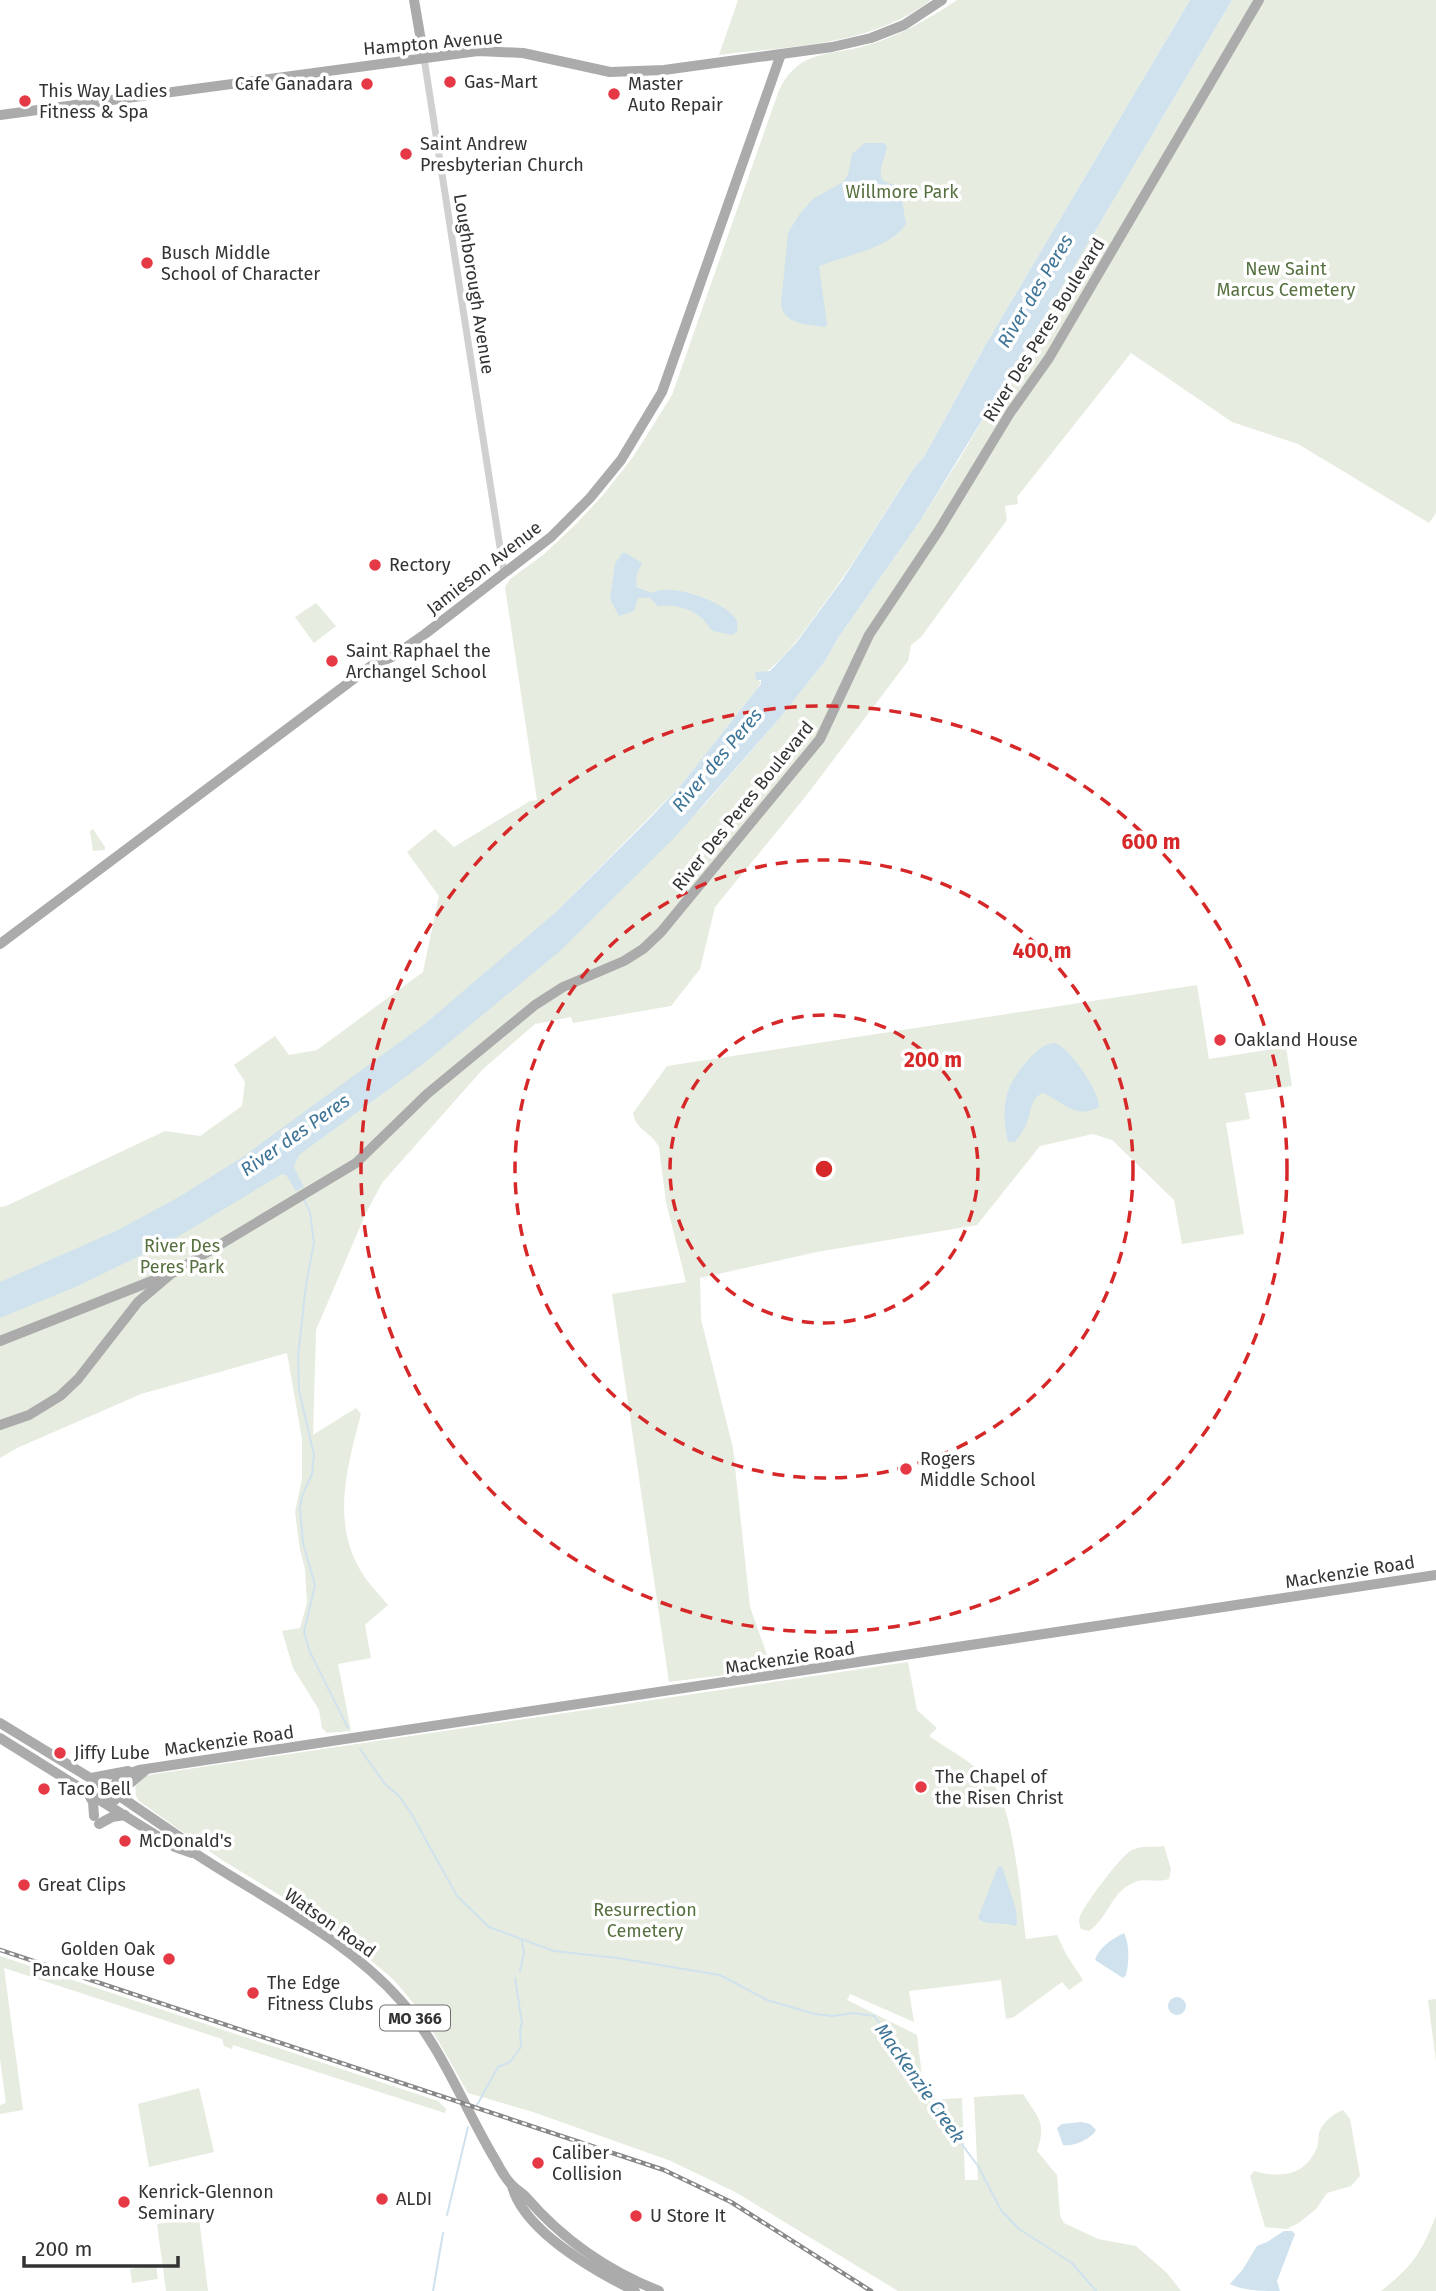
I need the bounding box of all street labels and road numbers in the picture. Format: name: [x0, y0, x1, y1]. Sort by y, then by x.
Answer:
street label: Hampton Avenue: [362, 26, 504, 60]
street label: Loughborough Avenue: [449, 192, 499, 376]
street label: River Des Peres Boulevard: [978, 234, 1110, 426]
street label: Jamieson Avenue: [422, 516, 546, 620]
street label: River Des Peres Boulevard: [668, 717, 818, 895]
street label: Mackenzie Road: [1284, 1551, 1416, 1593]
street label: Mackenzie Road: [724, 1637, 856, 1679]
street label: Mackenzie Road: [163, 1721, 295, 1761]
street label: Watson Road: [280, 1883, 380, 1963]
road number: MO 366: [380, 2006, 450, 2030]

